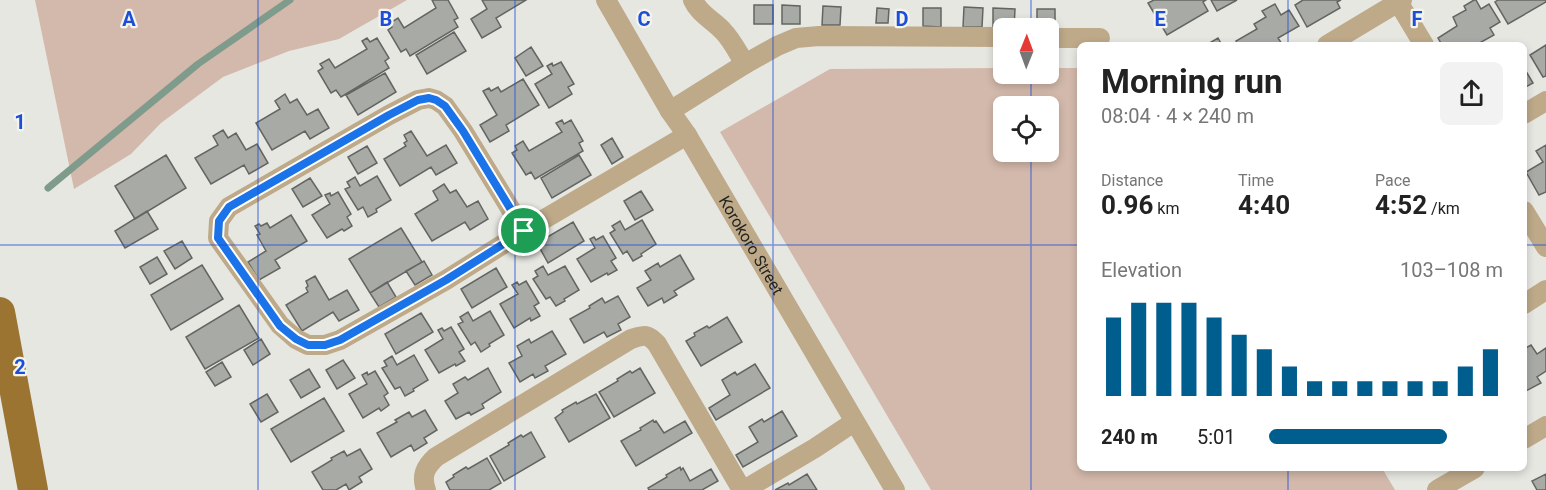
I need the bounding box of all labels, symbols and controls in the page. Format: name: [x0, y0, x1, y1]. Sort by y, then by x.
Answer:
text: A: [122, 7, 136, 31]
text: B: [380, 7, 392, 31]
text: C: [637, 7, 651, 31]
text: D: [896, 7, 909, 31]
text: E: [1154, 7, 1166, 31]
text: F: [1412, 7, 1423, 31]
north arrow: [993, 18, 1059, 84]
map controls: [993, 18, 1059, 162]
text: Morning run: [1101, 62, 1282, 101]
button: share: [1440, 62, 1503, 125]
button: locate: [993, 96, 1059, 162]
text: 08:04 · 4 × 240 m: [1101, 104, 1254, 128]
text: 1: [14, 110, 26, 134]
text: Distance: [1101, 171, 1163, 190]
text: Time: [1238, 171, 1274, 190]
text: Pace: [1375, 171, 1411, 190]
text: 0.96: [1101, 190, 1153, 220]
text: 4:40: [1238, 190, 1290, 220]
text: 4:52: [1375, 190, 1427, 220]
street label: Korokoro Street: [715, 192, 787, 298]
text: km: [1153, 199, 1179, 218]
text: /km: [1427, 199, 1460, 218]
pin: [498, 205, 549, 256]
icon: arrive: [507, 214, 540, 247]
text: Elevation: [1101, 258, 1182, 282]
text: 103–108 m: [1400, 258, 1503, 282]
text: 2: [14, 355, 26, 379]
text: 240 m: [1101, 425, 1158, 449]
text: 5:01: [1197, 425, 1236, 449]

